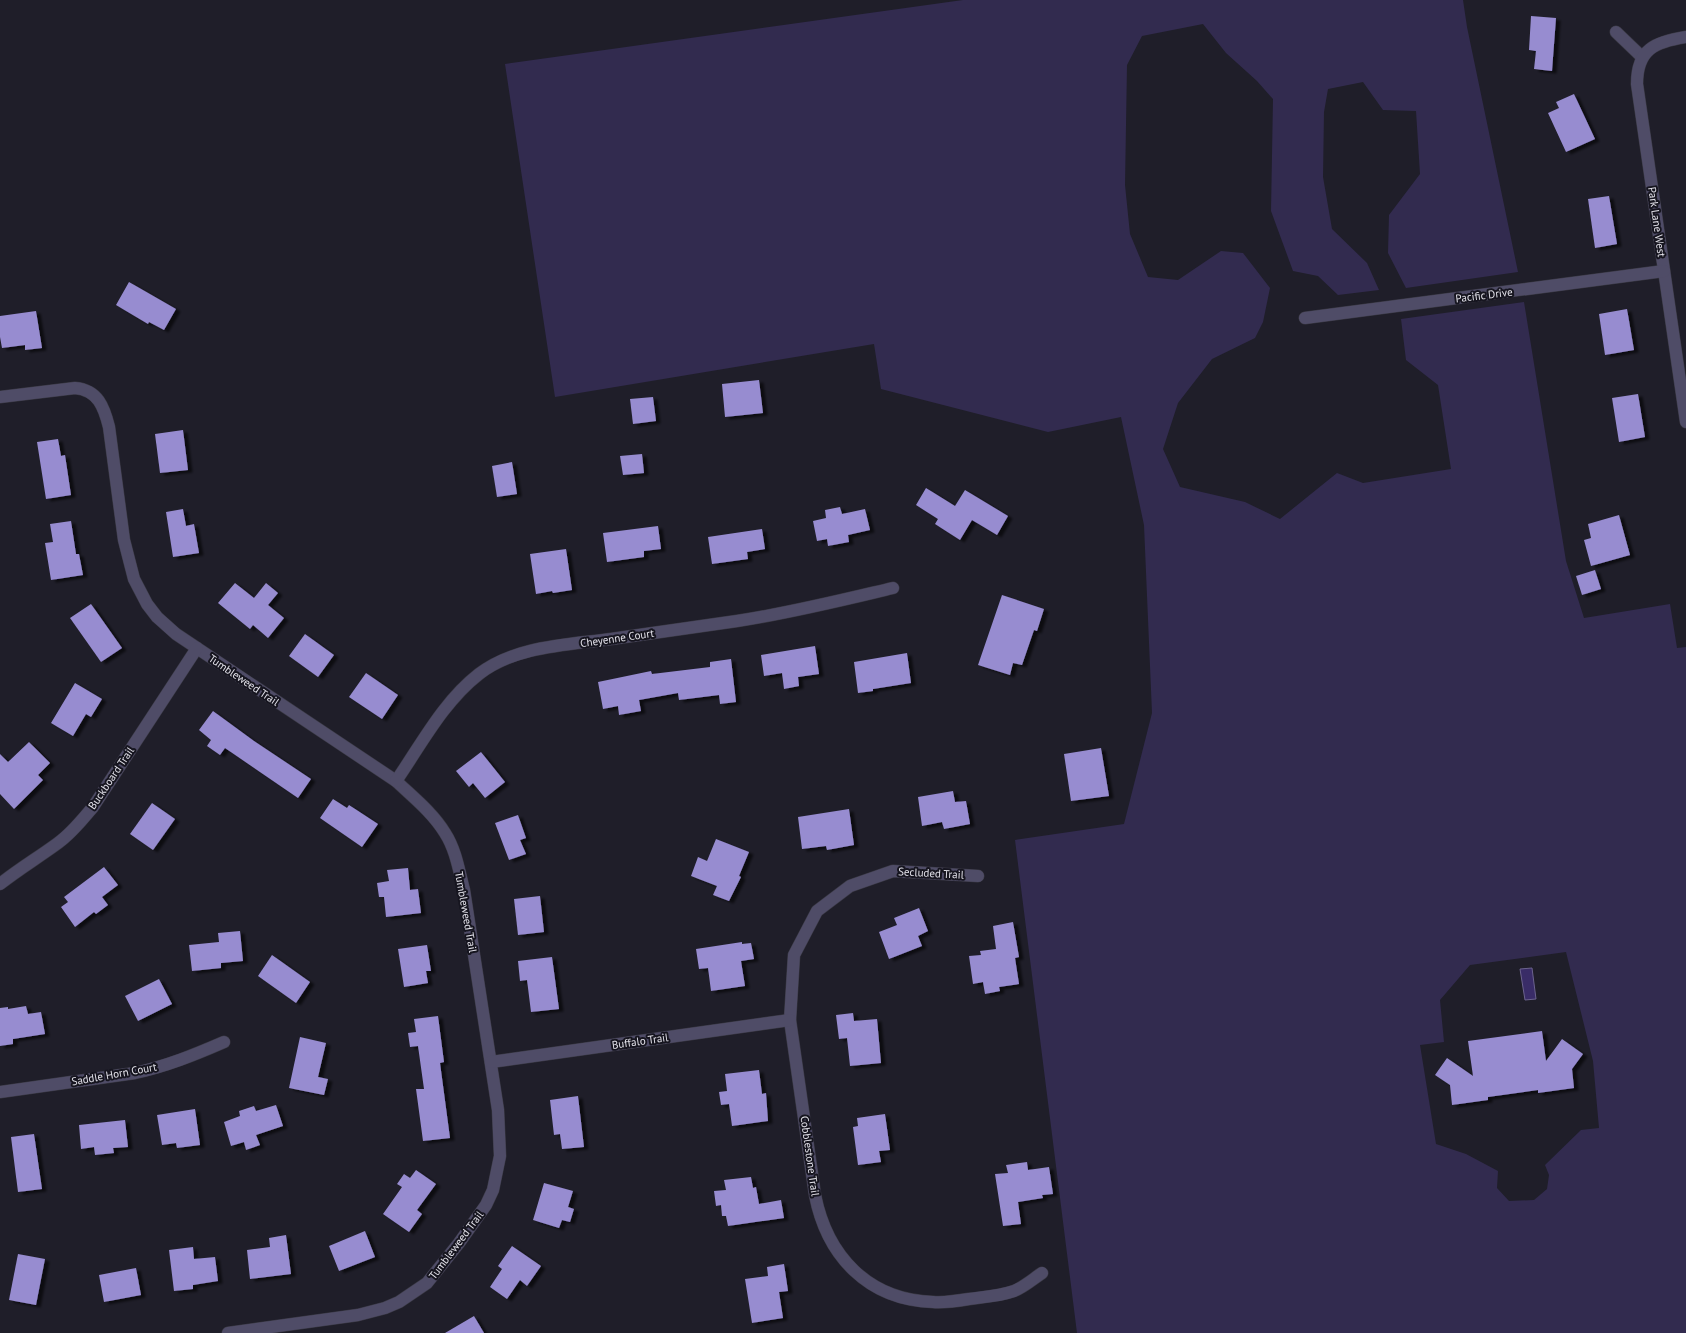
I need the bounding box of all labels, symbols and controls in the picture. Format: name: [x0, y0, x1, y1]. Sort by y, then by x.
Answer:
street label: Park Lane West: [1645, 186, 1669, 258]
street label: Pacific Drive: [1455, 285, 1514, 305]
street label: Cheyenne Court: [579, 626, 655, 650]
street label: Tumbleweed Trail: [206, 651, 283, 709]
street label: Buckboard Trail: [85, 743, 137, 812]
street label: Secluded Trail: [898, 864, 965, 882]
street label: Tumbleweed Trail: [452, 870, 480, 954]
street label: Buffalo Trail: [611, 1030, 670, 1052]
street label: Saddle Horn Court: [70, 1060, 158, 1088]
street label: Cobblestone Trail: [797, 1115, 823, 1198]
street label: Tumbleweed Trail: [426, 1207, 487, 1282]

